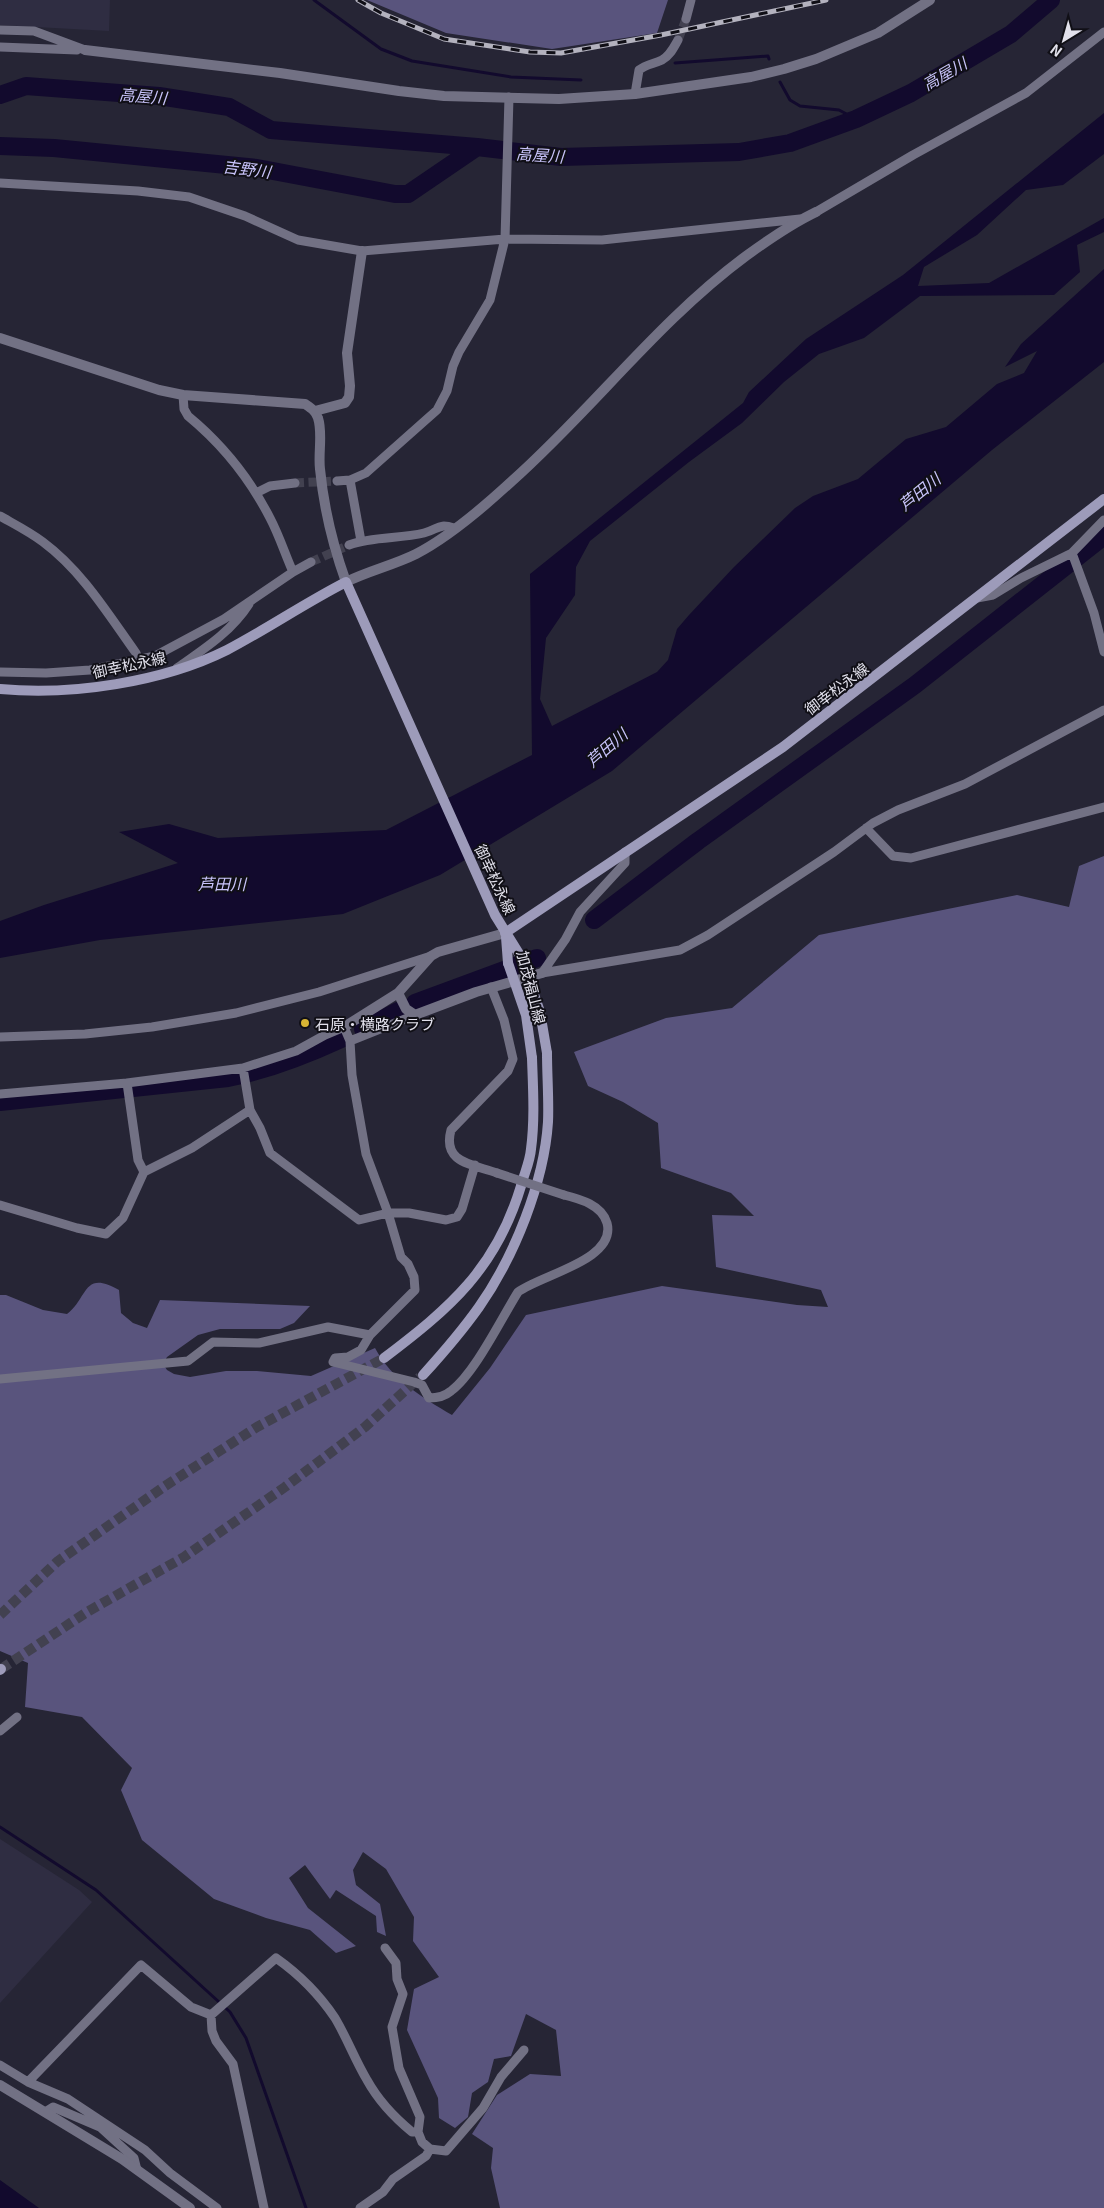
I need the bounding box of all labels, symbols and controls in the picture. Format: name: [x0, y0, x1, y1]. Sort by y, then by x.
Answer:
north arrow: [1039, 15, 1089, 65]
text: N: [1045, 40, 1066, 62]
water label: 高屋川: [917, 50, 973, 95]
water label: 高屋川: [118, 81, 170, 109]
water label: 高屋川: [515, 140, 567, 168]
water label: 吉野川: [222, 153, 274, 183]
water label: 芦田川: [893, 465, 947, 515]
street label: 御幸松永線: [90, 646, 168, 682]
street label: 御幸松永線: [800, 657, 872, 719]
water label: 芦田川: [580, 721, 633, 772]
street label: 御幸松永線: [471, 841, 521, 917]
water label: 芦田川: [198, 871, 248, 895]
street label: 加茂福山線: [513, 948, 551, 1026]
place label: 石原・横路クラブ: [315, 1013, 435, 1034]
marker: 石原・横路クラブ: [299, 1017, 311, 1029]

